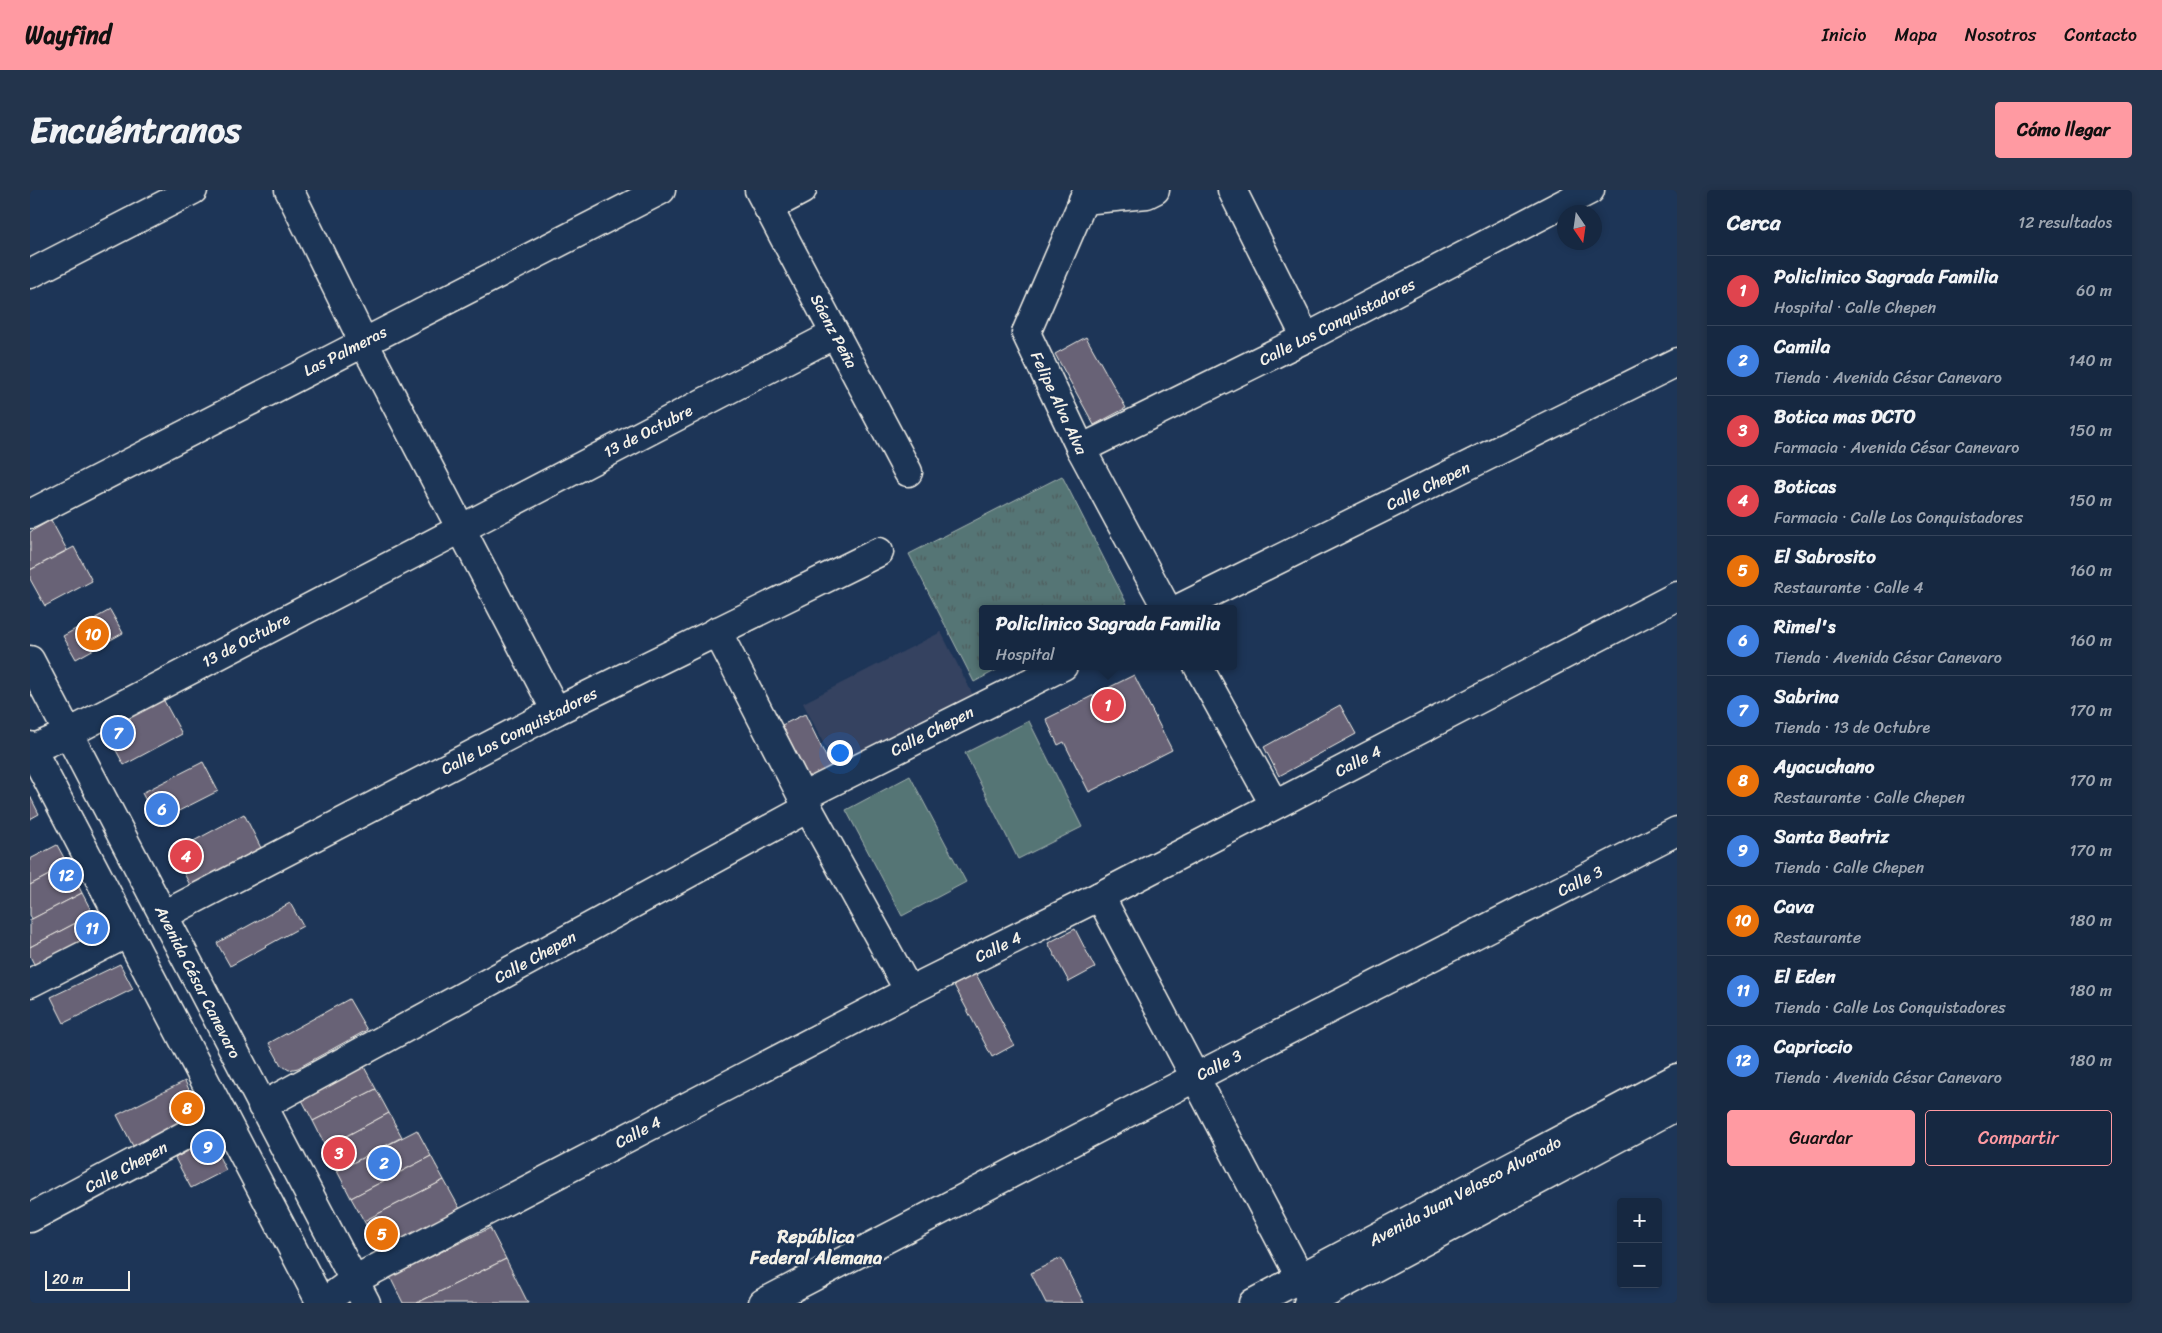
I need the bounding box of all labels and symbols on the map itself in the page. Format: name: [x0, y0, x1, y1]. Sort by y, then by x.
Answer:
north arrow: [1557, 205, 1602, 250]
street label: Calle Los Conquistadores: [1254, 270, 1421, 374]
street label: Sáenz Peña: [802, 288, 866, 374]
street label: Las Palmeras: [298, 317, 393, 385]
street label: Felipe Alva Alva: [1022, 346, 1096, 460]
street label: 13 de Octubre: [598, 396, 698, 466]
street label: Calle Chepen: [1381, 453, 1476, 519]
street label: 13 de Octubre: [196, 604, 296, 676]
pin: 10: [77, 615, 109, 653]
street label: Calle Los Conquistadores: [436, 679, 603, 783]
pin: 1: [1092, 686, 1124, 724]
street label: Calle Chepen: [885, 697, 979, 765]
pin: 7: [102, 714, 134, 752]
street label: Calle 4: [1329, 737, 1387, 785]
your location: [827, 740, 853, 766]
pin: 6: [146, 790, 178, 828]
pin: 4: [170, 837, 202, 875]
pin: 12: [50, 856, 82, 894]
street label: Calle 3: [1552, 857, 1608, 905]
street label: Avenida César Canevaro: [146, 899, 249, 1064]
pin: 11: [76, 909, 108, 947]
street label: Calle Chepen: [488, 922, 582, 992]
street label: Calle 4: [969, 923, 1027, 971]
street label: Calle 3: [1191, 1041, 1247, 1089]
pin: 8: [171, 1089, 203, 1127]
street label: Calle 4: [609, 1108, 667, 1156]
pin: 9: [192, 1128, 224, 1166]
street label: Avenida Juan Velasco Alvarado: [1362, 1128, 1567, 1255]
street label: Calle Chepen: [79, 1133, 173, 1201]
pin: 3: [323, 1134, 355, 1172]
pin: 2: [368, 1144, 400, 1182]
pin: 5: [366, 1215, 398, 1253]
district label: República Federal Alemana: [749, 1221, 883, 1274]
scale bar: [45, 1268, 130, 1291]

